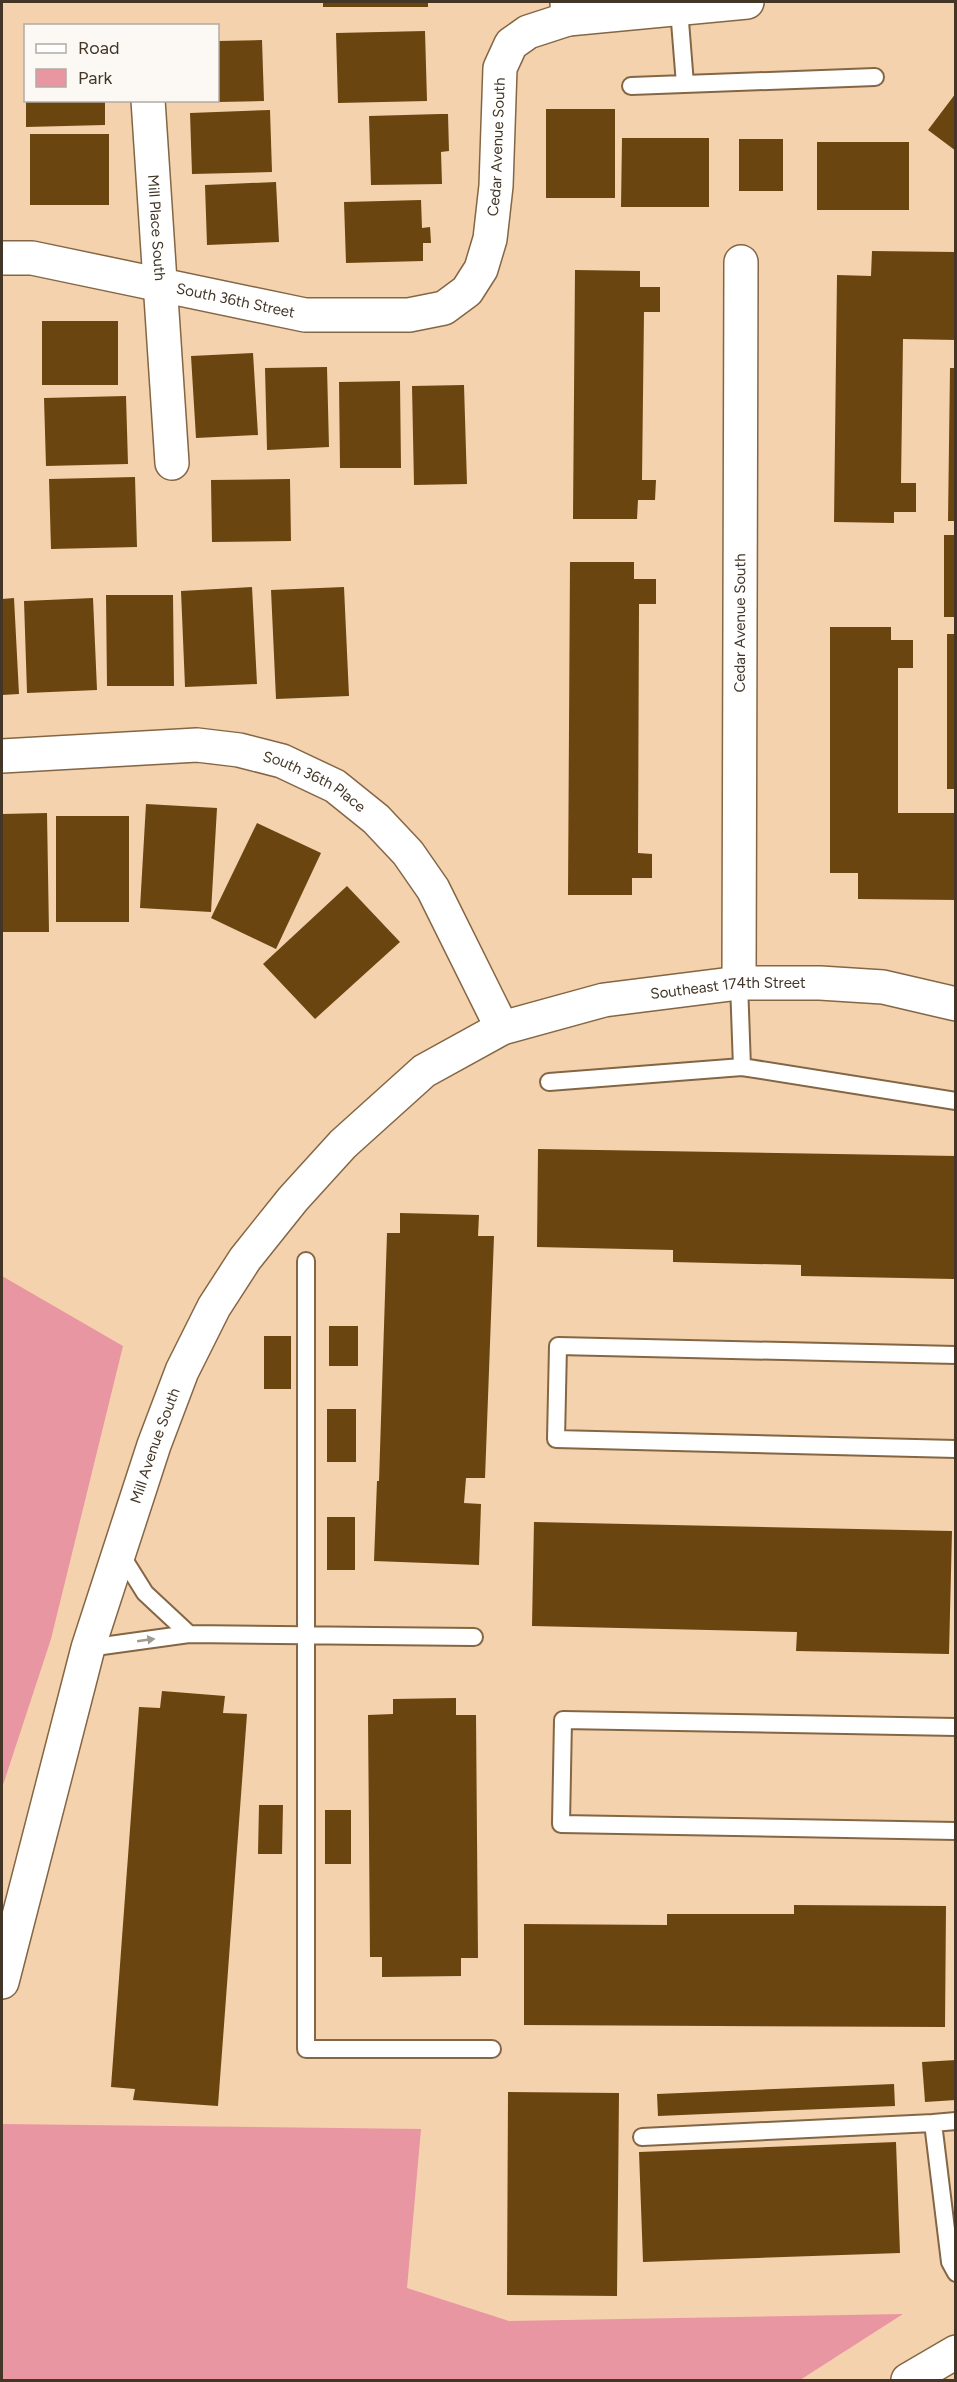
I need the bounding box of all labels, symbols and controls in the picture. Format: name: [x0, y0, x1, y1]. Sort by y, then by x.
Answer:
legend: [24, 24, 219, 102]
text: Road: [78, 37, 119, 59]
text: Park: [78, 67, 113, 89]
street label: Cedar Avenue South: [484, 77, 509, 217]
street label: Mill Place South: [144, 174, 169, 281]
street label: South 36th Street: [175, 279, 297, 322]
street label: Cedar Avenue South: [731, 553, 749, 693]
street label: South 36th Place: [261, 748, 369, 816]
street label: Southeast 174th Street: [649, 974, 806, 1003]
street label: Mill Avenue South: [127, 1385, 184, 1506]
one-way arrow: [136, 1635, 155, 1644]

